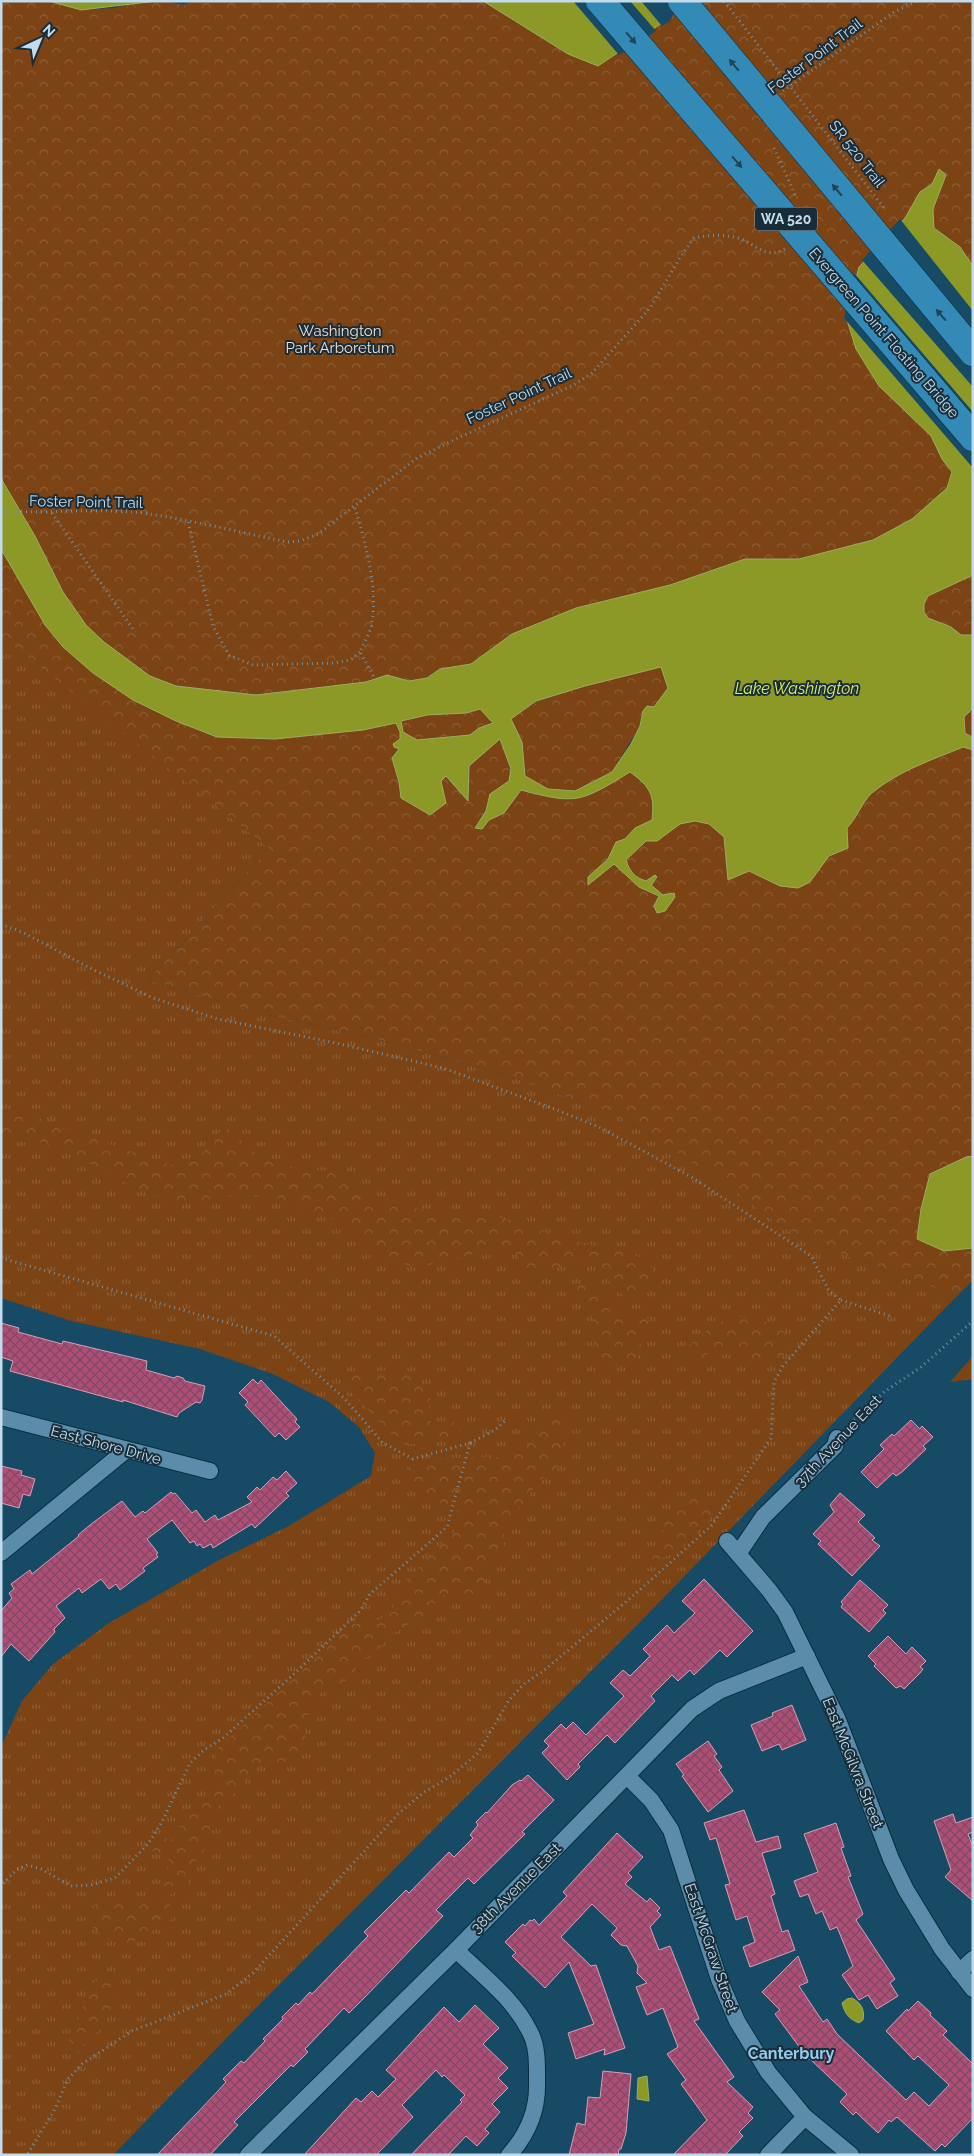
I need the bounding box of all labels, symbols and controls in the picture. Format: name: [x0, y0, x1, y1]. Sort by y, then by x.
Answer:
street label: Foster Point Trail: [764, 14, 867, 97]
north arrow: [15, 15, 65, 65]
text: N: [40, 21, 58, 40]
one-way arrow: [626, 32, 637, 45]
one-way arrow: [728, 58, 739, 71]
street label: SR 520 Trail: [825, 117, 889, 192]
one-way arrow: [731, 155, 743, 167]
one-way arrow: [832, 184, 843, 197]
road number: WA 520: [755, 208, 817, 230]
street label: Evergreen Point Floating Bridge: [805, 244, 963, 422]
one-way arrow: [935, 310, 947, 322]
park label: Washington Park Arboretum: [285, 322, 395, 357]
street label: Foster Point Trail: [464, 363, 575, 428]
street label: Foster Point Trail: [29, 492, 144, 512]
water label: Lake Washington: [735, 679, 859, 698]
street label: 37th Avenue East: [791, 1391, 885, 1491]
street label: East Shore Drive: [49, 1422, 163, 1468]
street label: East McGilvra Street: [819, 1695, 887, 1831]
street label: 38th Avenue East: [467, 1839, 565, 1937]
street label: East McGraw Street: [680, 1881, 742, 2015]
district label: Canterbury: [748, 2044, 835, 2063]

